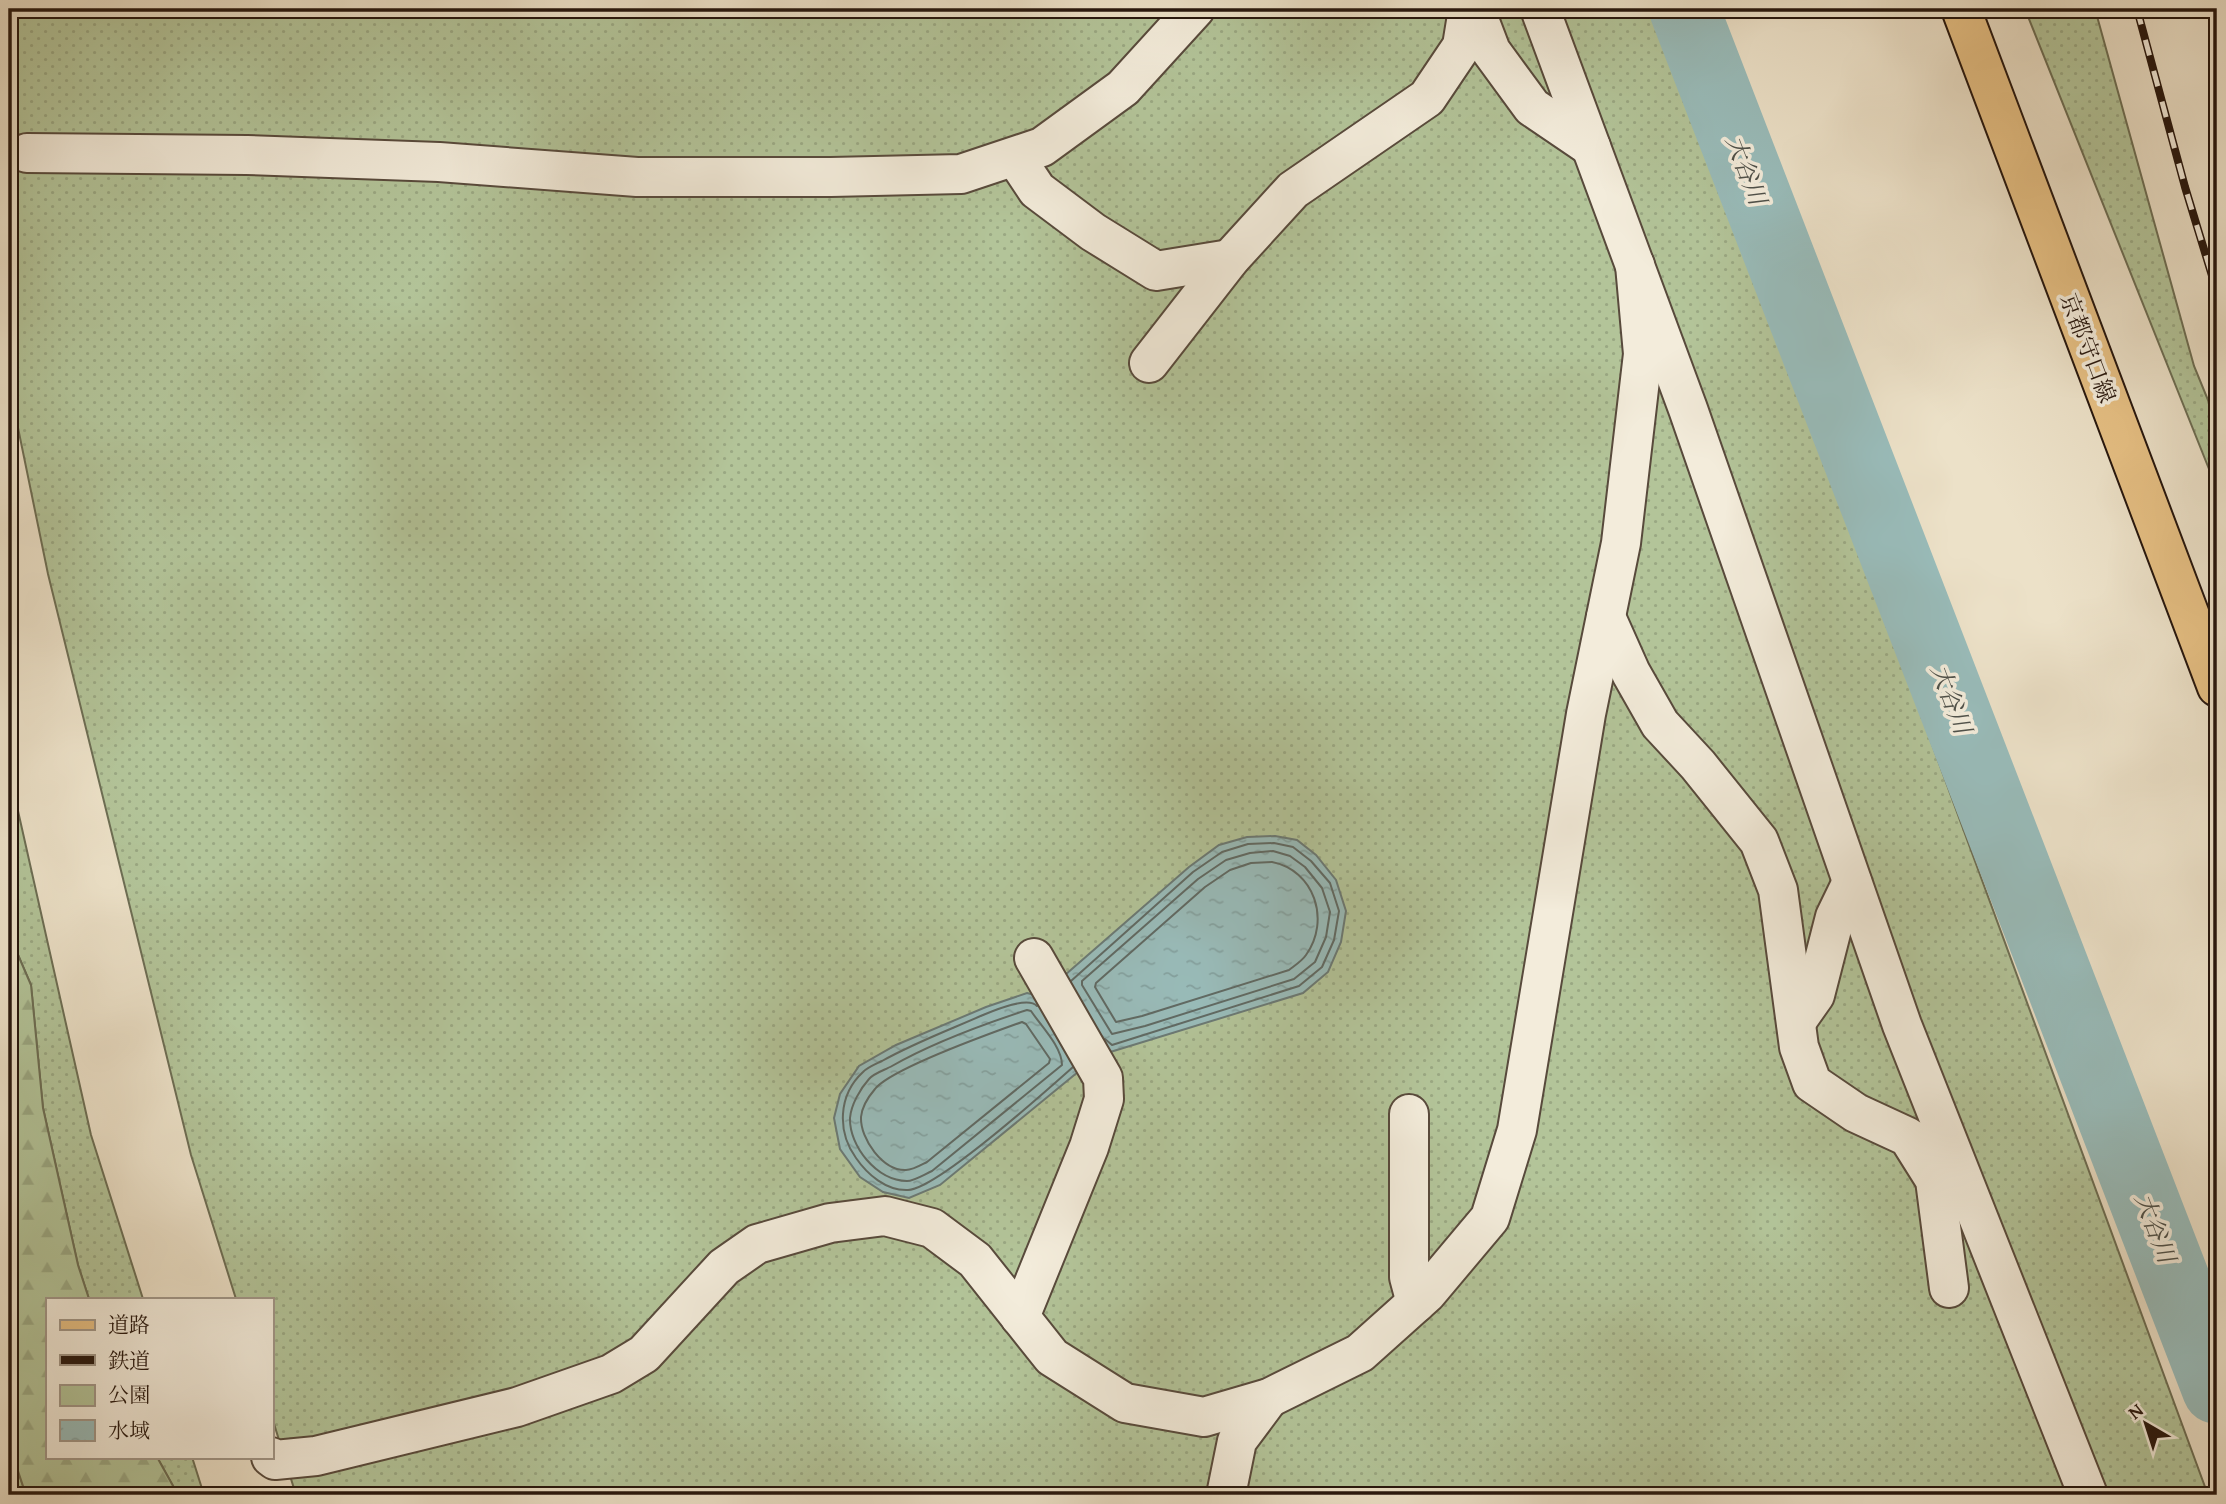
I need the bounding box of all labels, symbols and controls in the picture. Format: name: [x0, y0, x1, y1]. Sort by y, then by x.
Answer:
water label: 大谷川: [1717, 130, 1777, 213]
street label: 京都守口線: [2052, 288, 2124, 407]
water label: 大谷川: [1922, 659, 1982, 742]
water label: 大谷川: [2126, 1188, 2186, 1271]
legend: [46, 1298, 273, 1458]
text: 道路: [108, 1309, 150, 1340]
text: 鉄道: [108, 1345, 150, 1376]
text: 公園: [108, 1379, 150, 1410]
north arrow: [2110, 1388, 2180, 1458]
text: N: [2122, 1396, 2149, 1426]
text: 水域: [108, 1415, 150, 1446]

